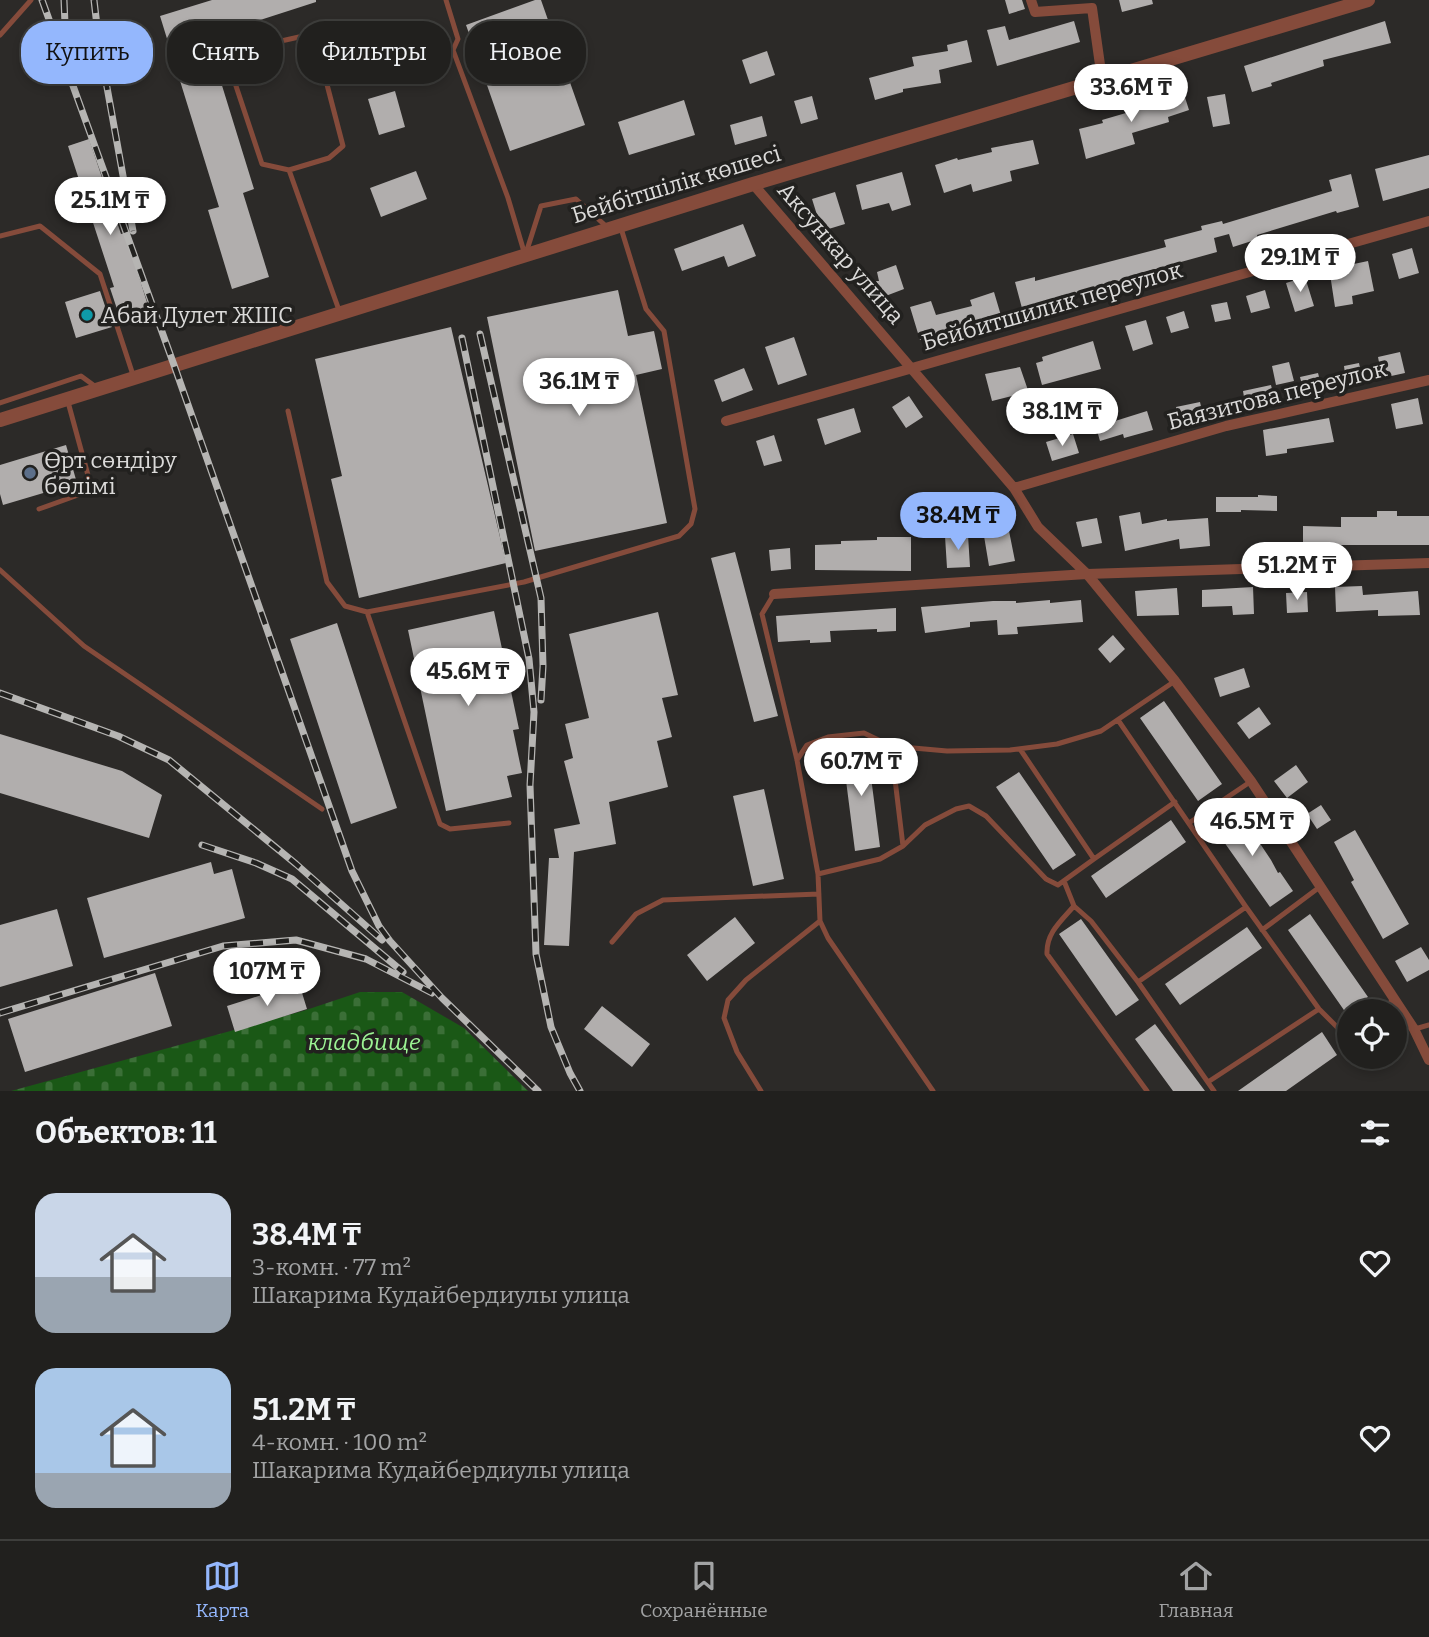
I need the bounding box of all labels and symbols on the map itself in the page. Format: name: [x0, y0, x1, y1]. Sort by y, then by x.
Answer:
pin: 33.6M ₸: [1066, 64, 1196, 124]
street label: Бейбітшілік көшесі: [568, 139, 784, 229]
street label: Аксункар улица: [772, 176, 910, 330]
pin: 25.1M ₸: [45, 177, 175, 237]
pin: 29.1M ₸: [1235, 234, 1365, 294]
street label: Бейбитшилик переулок: [919, 255, 1186, 357]
place label: Абай Дулет ЖШС: [101, 301, 293, 329]
marker: Абай Дулет ЖШС: [79, 307, 95, 323]
street label: Баязитова переулок: [1164, 354, 1390, 436]
pin: 36.1M ₸: [514, 358, 644, 418]
pin: 38.1M ₸: [997, 388, 1127, 448]
place label: Өрт сөндіру бөлімі: [44, 446, 178, 500]
marker: Өрт сөндіру бөлімі: [22, 465, 38, 481]
pin: 38.4M ₸: [893, 492, 1023, 552]
pin: 51.2M ₸: [1232, 542, 1362, 602]
pin: 45.6M ₸: [403, 648, 533, 708]
pin: 60.7M ₸: [796, 738, 926, 798]
pin: 46.5M ₸: [1187, 798, 1317, 858]
pin: 107M ₸: [210, 948, 324, 1008]
park label: кладбище: [308, 1028, 421, 1056]

